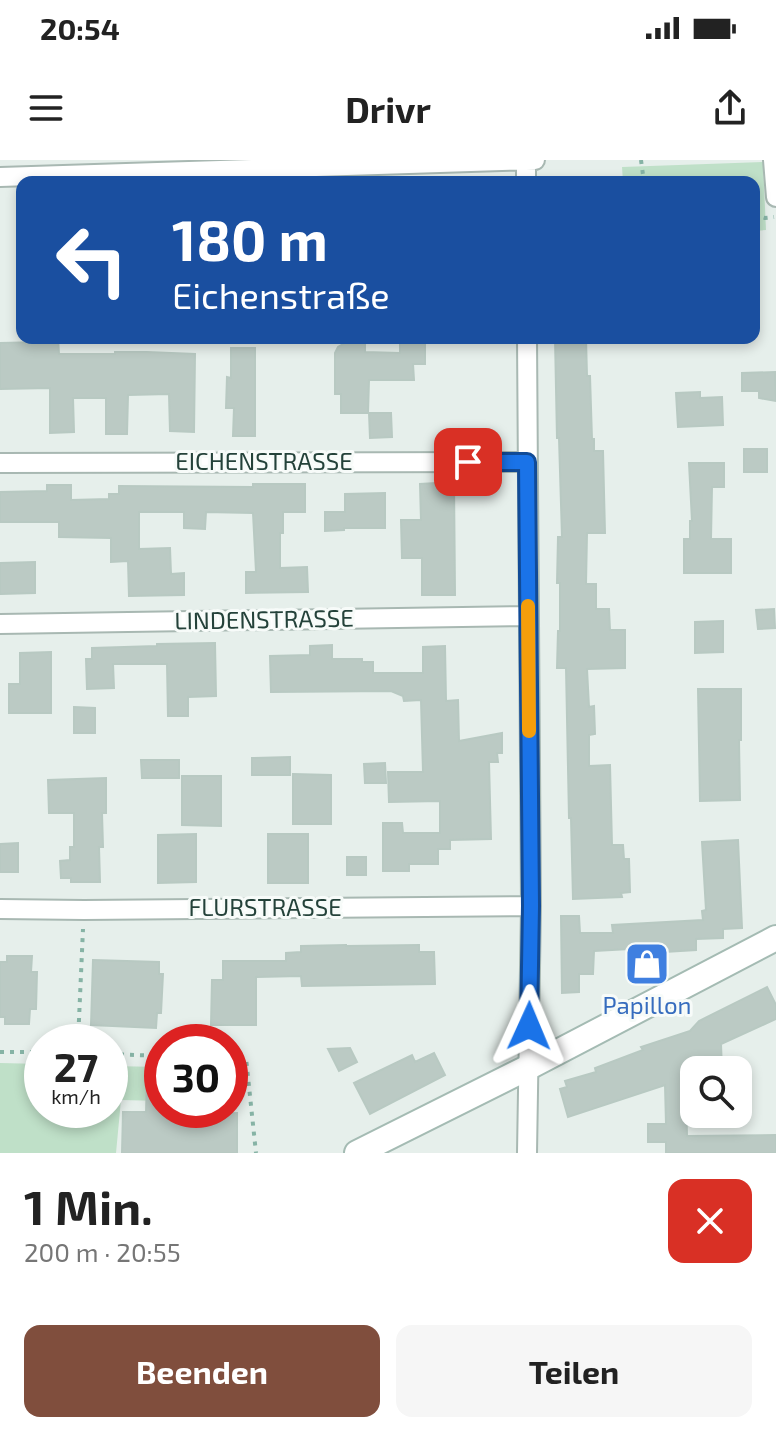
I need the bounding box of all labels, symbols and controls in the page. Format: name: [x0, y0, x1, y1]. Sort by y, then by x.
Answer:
text: 20:54: [40, 10, 120, 46]
icon: menu: [24, 86, 68, 130]
icon: share: [708, 86, 752, 130]
text: Drivr: [345, 87, 431, 130]
text: 180 m: [172, 205, 328, 272]
icon: left: [40, 208, 144, 312]
text: Eichenstraße: [172, 273, 390, 316]
pin: [434, 428, 502, 496]
icon: arrive: [446, 440, 490, 484]
street label: EICHENSTRASSE: [175, 446, 353, 475]
street label: LINDENSTRASSE: [174, 602, 354, 635]
street label: FLURSTRASSE: [188, 892, 342, 921]
shop icon: Papillon: [623, 940, 671, 988]
position arrow: [487, 984, 571, 1068]
place label: Papillon: [603, 990, 691, 1019]
speed limit sign: 30: [144, 1024, 248, 1128]
text: 27: [54, 1042, 98, 1090]
map controls: [680, 1056, 752, 1128]
button: search: [680, 1056, 752, 1128]
text: km/h: [51, 1084, 101, 1108]
text: 1 Min.: [24, 1177, 153, 1235]
button: close: [668, 1179, 752, 1263]
text: 200 m · 20:55: [24, 1236, 181, 1267]
button: Beenden: [24, 1325, 380, 1417]
button: Teilen: [396, 1325, 752, 1417]

